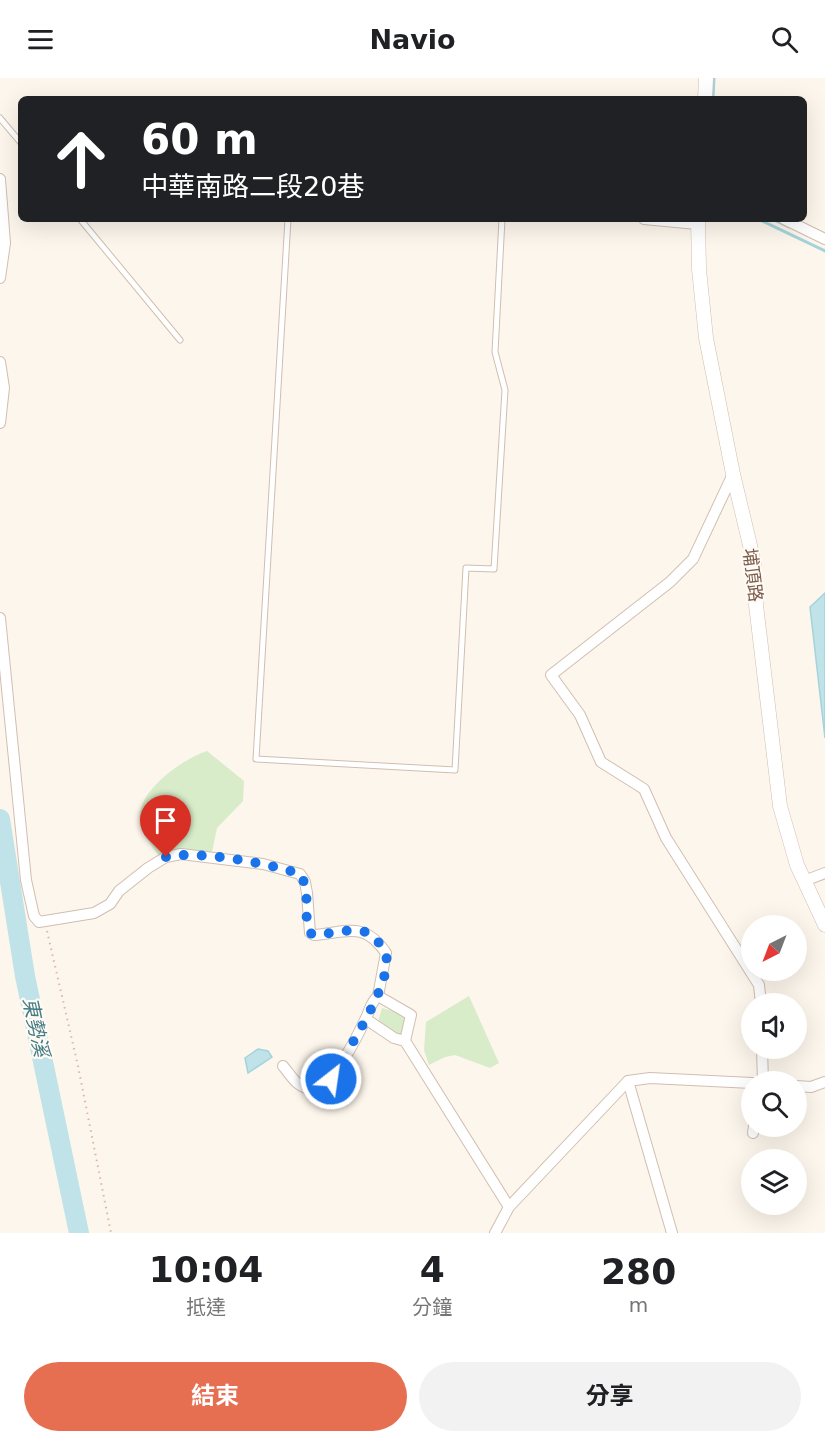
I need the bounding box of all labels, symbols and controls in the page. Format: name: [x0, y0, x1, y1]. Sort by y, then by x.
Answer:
icon: menu: [24, 23, 57, 56]
icon: search: [768, 23, 801, 56]
text: Navio: [369, 24, 456, 55]
text: 60 m: [141, 115, 258, 164]
icon: ahead: [42, 120, 120, 198]
text: 中華南路二段20巷: [141, 171, 364, 202]
street label: 埔頂路: [739, 547, 767, 603]
pin: [140, 795, 191, 857]
icon: arrive: [149, 804, 182, 837]
north arrow: [741, 915, 807, 981]
map controls: [741, 915, 807, 1215]
button: sound: [741, 993, 807, 1059]
water label: 東勢溪: [18, 995, 55, 1062]
position arrow: [299, 1047, 363, 1111]
button: search: [741, 1071, 807, 1137]
button: layers: [741, 1149, 807, 1215]
text: 10:04: [149, 1249, 263, 1290]
text: 4: [420, 1249, 445, 1290]
text: 280: [601, 1251, 676, 1292]
text: m: [629, 1293, 648, 1317]
text: 抵達: [186, 1295, 226, 1319]
text: 分鐘: [412, 1295, 452, 1319]
button: 結束: [24, 1362, 407, 1431]
button: 分享: [419, 1362, 801, 1431]

